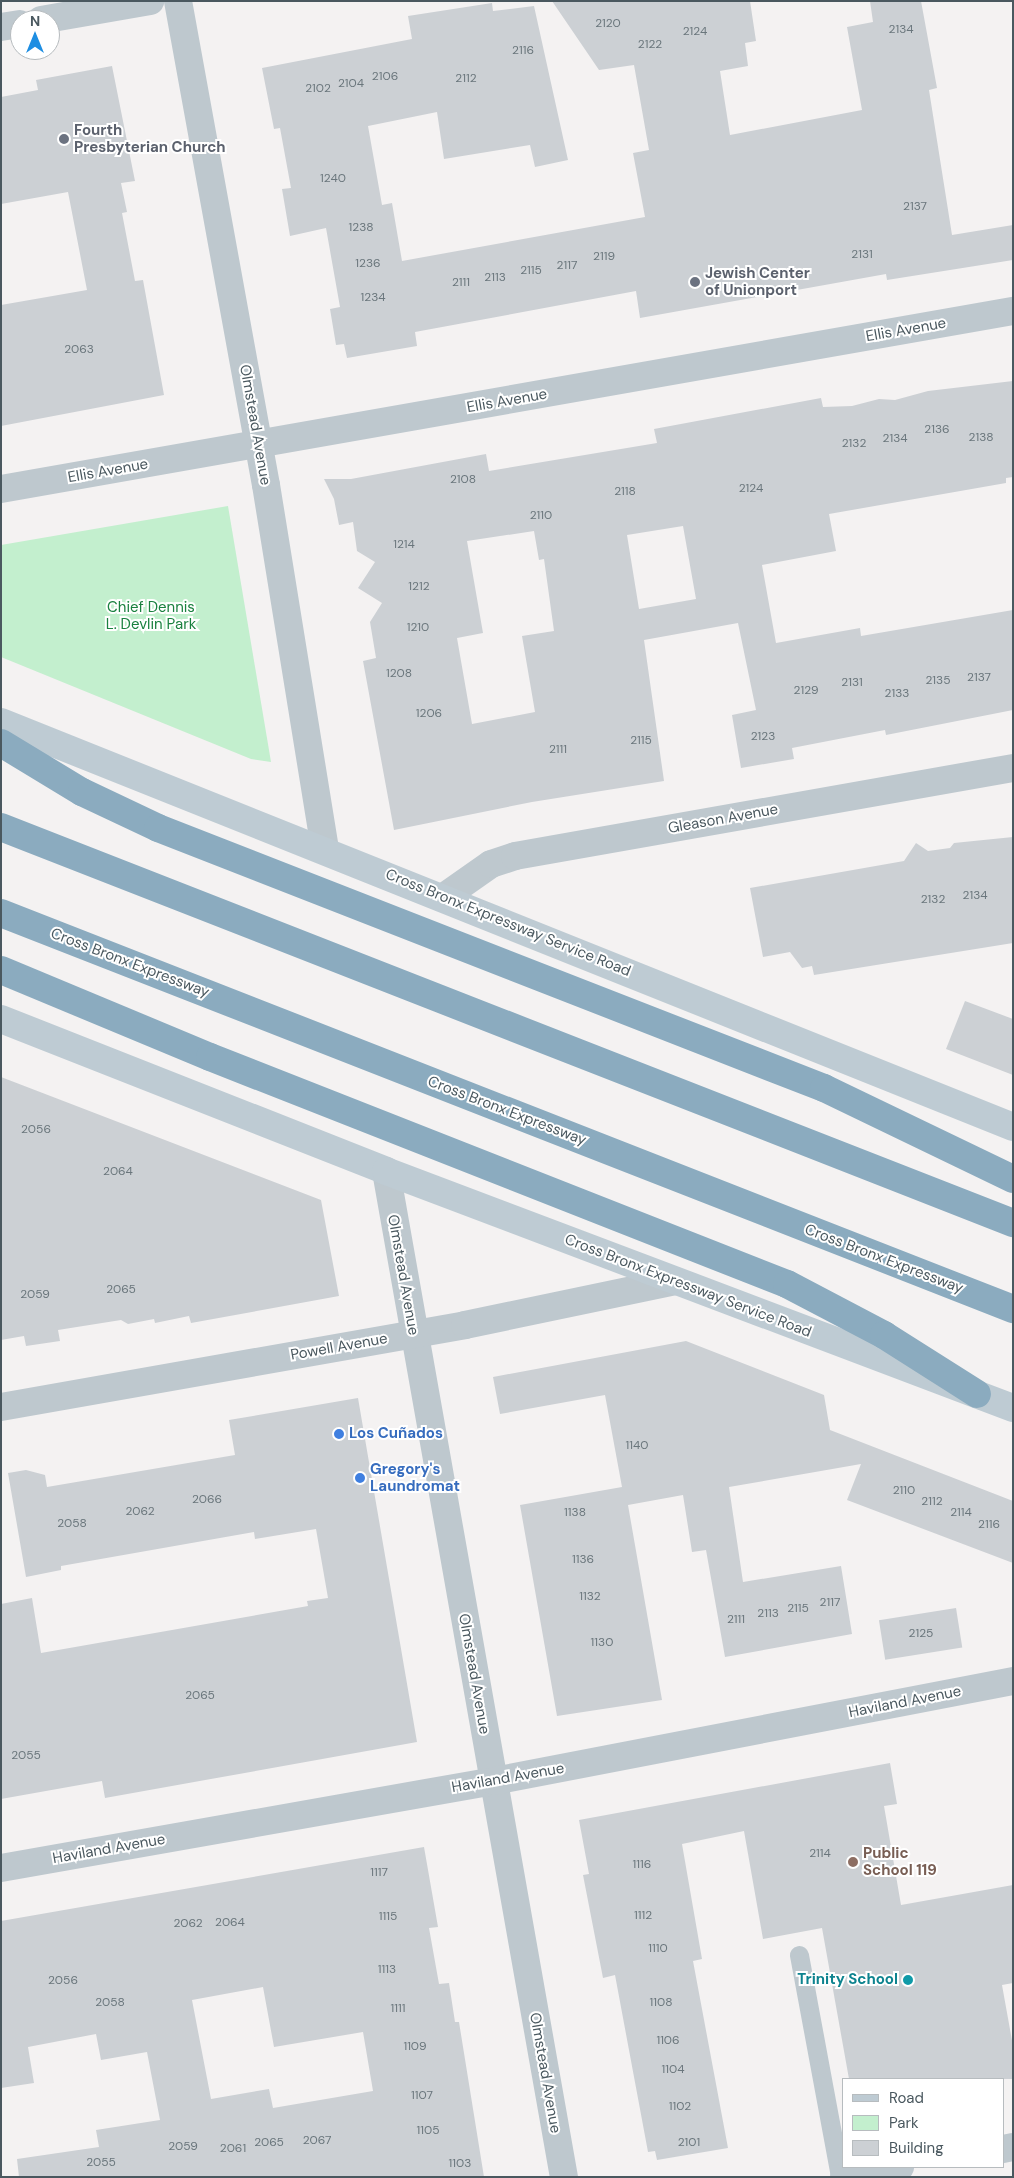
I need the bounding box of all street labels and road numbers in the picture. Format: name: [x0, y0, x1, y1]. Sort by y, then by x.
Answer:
street label: Ellis Avenue: [864, 314, 948, 346]
street label: Olmstead Avenue: [236, 363, 274, 487]
street label: Ellis Avenue: [465, 385, 549, 417]
street label: Ellis Avenue: [66, 455, 150, 487]
street label: Gleason Avenue: [667, 800, 779, 838]
street label: Cross Bronx Expressway Service Road: [383, 865, 633, 981]
street label: Cross Bronx Expressway: [48, 924, 212, 1002]
street label: Cross Bronx Expressway: [425, 1072, 589, 1150]
street label: Olmstead Avenue: [384, 1213, 422, 1337]
street label: Cross Bronx Expressway: [802, 1220, 966, 1298]
street label: Cross Bronx Expressway Service Road: [562, 1231, 814, 1341]
street label: Powell Avenue: [289, 1330, 389, 1364]
street label: Olmstead Avenue: [455, 1612, 493, 1736]
street label: Haviland Avenue: [847, 1682, 963, 1722]
street label: Haviland Avenue: [450, 1759, 566, 1797]
street label: Haviland Avenue: [51, 1830, 167, 1868]
street label: Olmstead Avenue: [526, 2011, 564, 2135]

